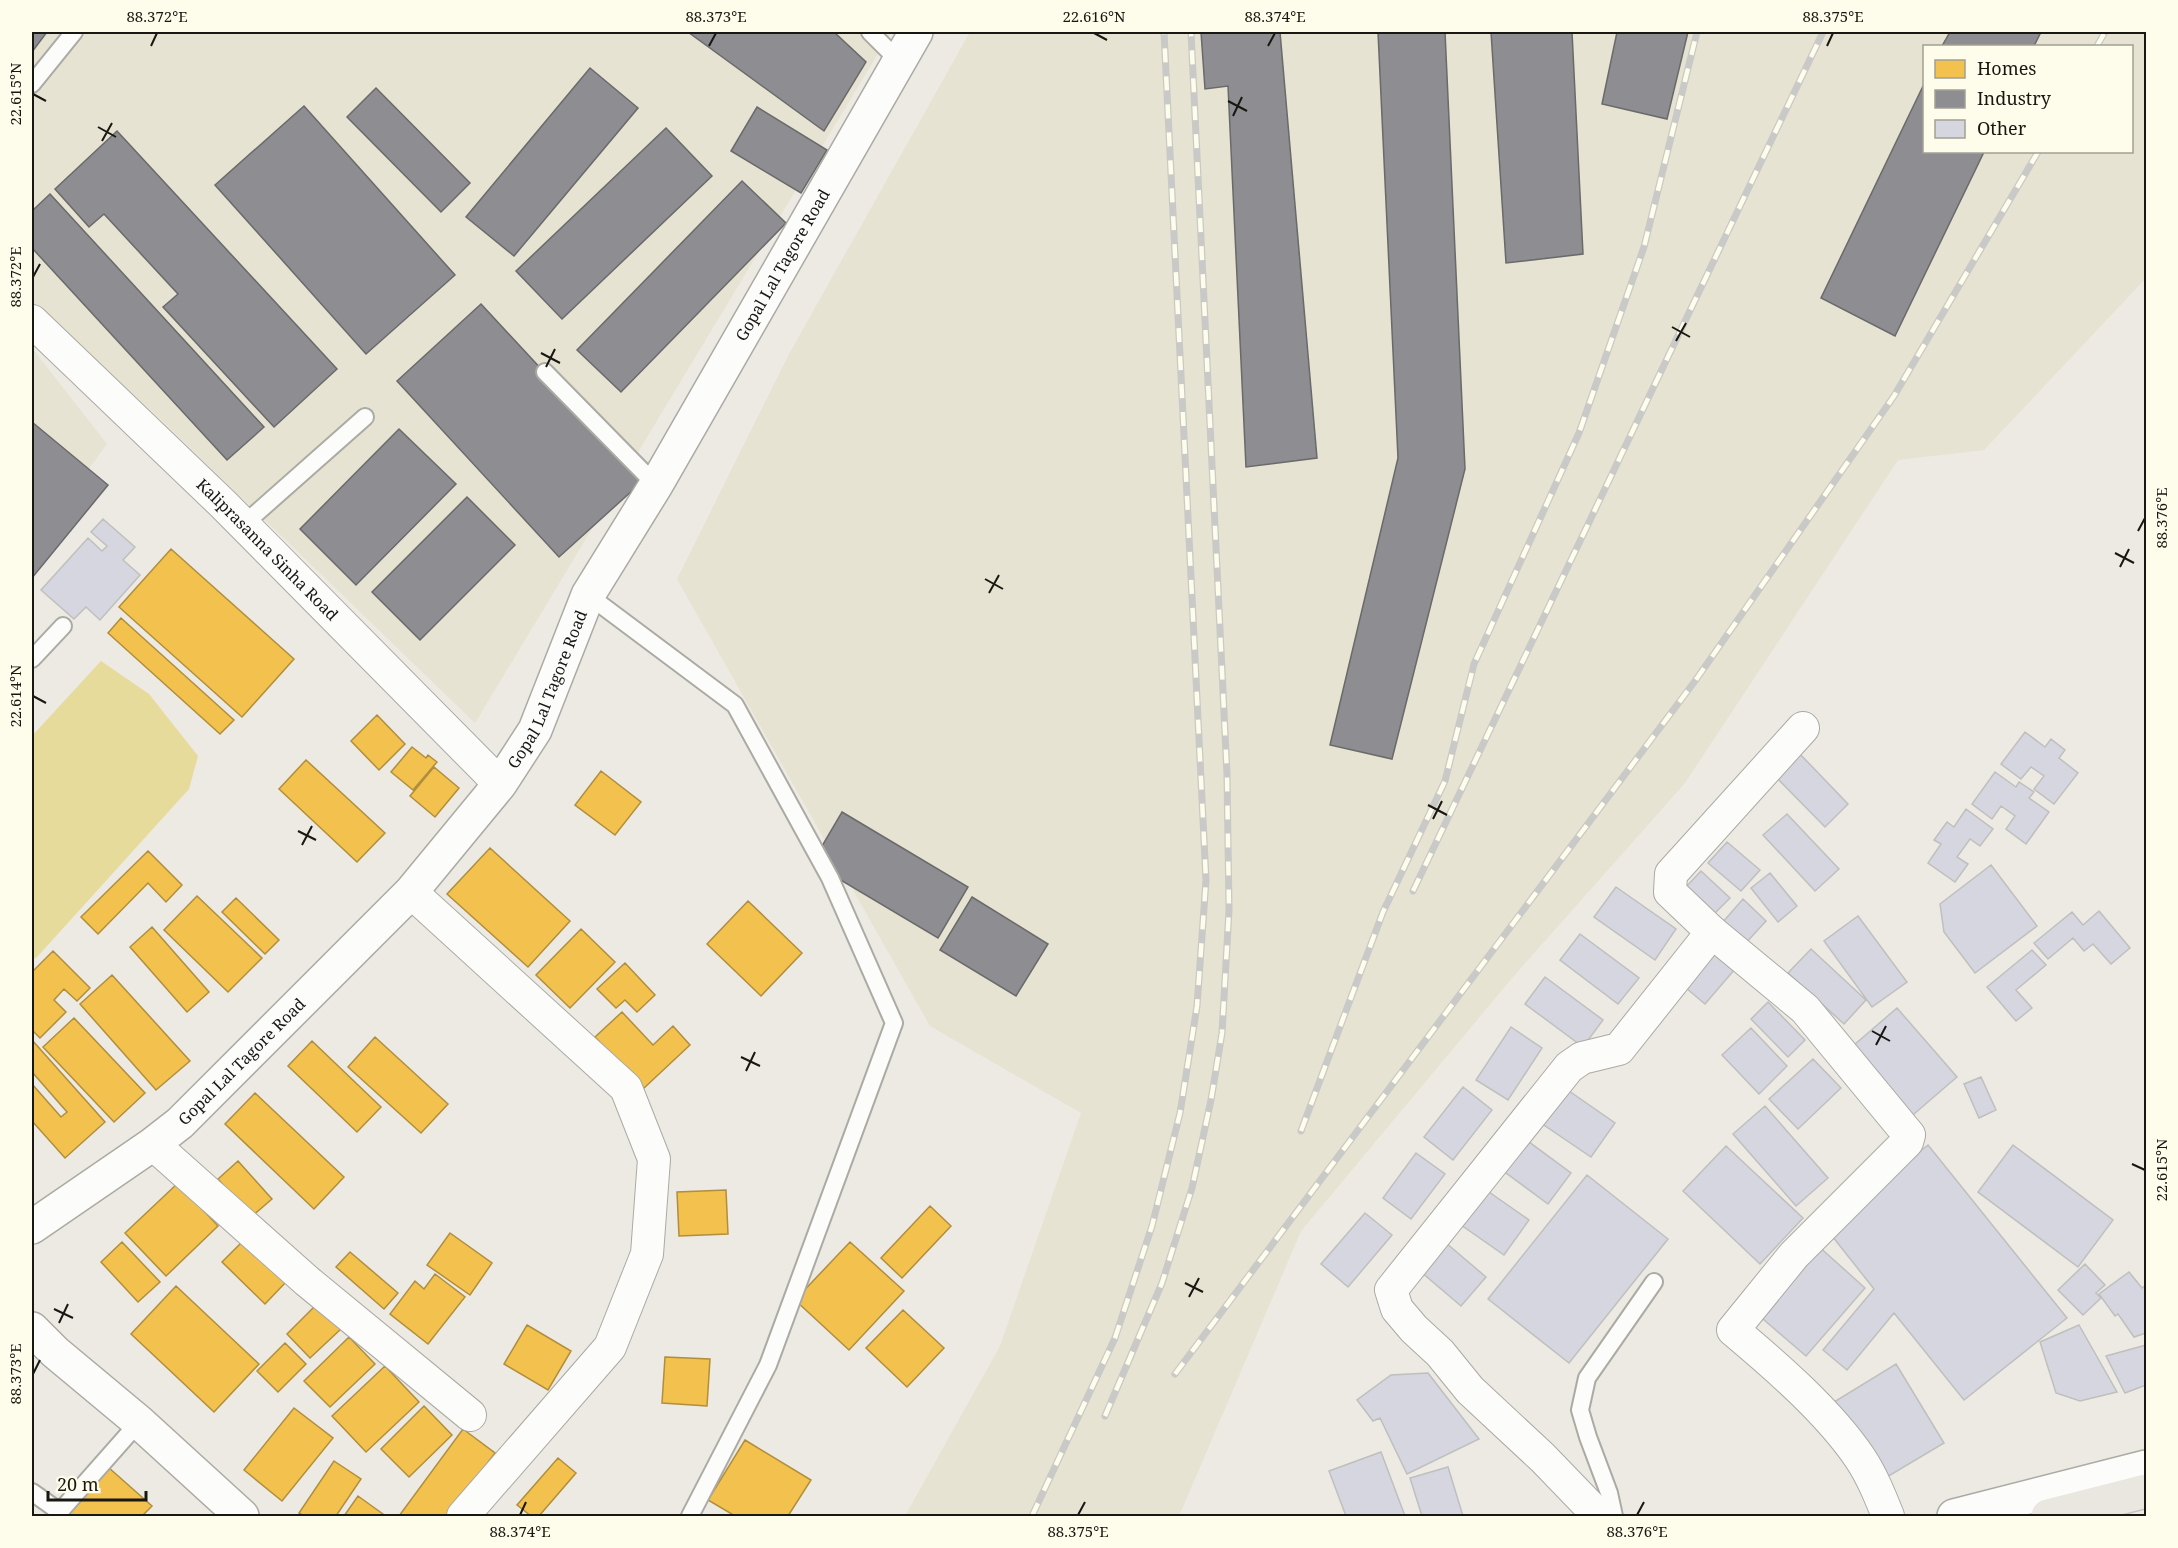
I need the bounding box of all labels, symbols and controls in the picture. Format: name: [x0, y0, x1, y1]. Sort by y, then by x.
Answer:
text: 88.372°E: [126, 6, 188, 26]
text: 88.373°E: [685, 6, 747, 26]
text: 22.616°N: [1062, 6, 1126, 26]
text: 88.374°E: [1244, 6, 1306, 26]
text: 88.375°E: [1802, 6, 1864, 26]
legend: [1923, 45, 2133, 153]
text: Homes: [1977, 56, 2036, 80]
text: 22.615°N: [5, 62, 25, 126]
text: Industry: [1977, 86, 2052, 110]
text: Other: [1977, 116, 2027, 140]
street label: Gopal Lal Tagore Road: [730, 185, 835, 345]
text: 88.372°E: [5, 246, 25, 308]
street label: Kaliprasanna Sinha Road: [192, 473, 343, 625]
text: 88.376°E: [2151, 487, 2171, 549]
street label: Gopal Lal Tagore Road: [502, 607, 592, 773]
text: 22.614°N: [5, 664, 25, 728]
street label: Gopal Lal Tagore Road: [173, 993, 310, 1130]
text: 22.615°N: [2151, 1138, 2171, 1202]
text: 88.373°E: [5, 1343, 25, 1405]
scale bar: [48, 1464, 146, 1502]
text: 20 m: [57, 1472, 99, 1496]
text: 88.374°E: [489, 1521, 551, 1541]
text: 88.375°E: [1047, 1521, 1109, 1541]
text: 88.376°E: [1606, 1521, 1668, 1541]

